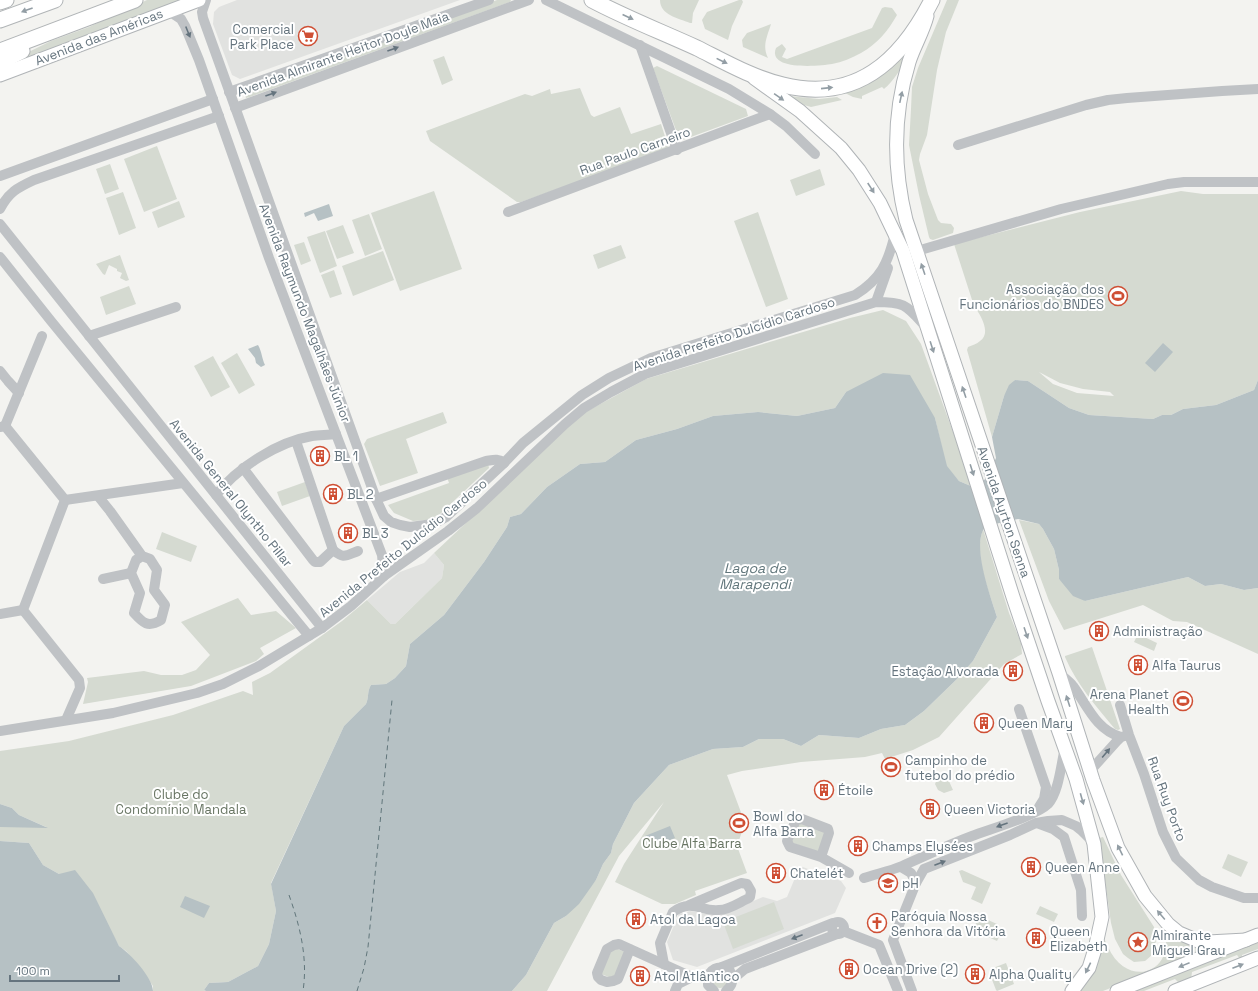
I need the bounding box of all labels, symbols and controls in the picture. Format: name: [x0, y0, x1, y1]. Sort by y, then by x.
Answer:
street label: Avenida das Américas: [33, 5, 166, 69]
one-way arrow: [21, 7, 33, 13]
street label: Avenida Almirante Heitor Doyle Maia: [235, 7, 452, 100]
one-way arrow: [622, 14, 633, 20]
place label: Comercial Park Place: [230, 21, 294, 53]
supermarket icon: Comercial Park Place: [297, 25, 319, 47]
one-way arrow: [185, 27, 191, 39]
one-way arrow: [388, 46, 400, 52]
one-way arrow: [716, 58, 728, 64]
one-way arrow: [821, 85, 833, 92]
one-way arrow: [266, 91, 278, 97]
one-way arrow: [899, 91, 905, 103]
one-way arrow: [774, 93, 785, 101]
street label: Rua Paulo Carneiro: [577, 123, 693, 179]
one-way arrow: [867, 183, 875, 193]
street label: Avenida Raymundo Magalhães Júnior: [255, 201, 355, 425]
one-way arrow: [920, 263, 926, 275]
place label: Associação dos Funcionários do BNDES: [959, 281, 1104, 313]
sports icon: Associação dos Funcionários do BNDES: [1107, 285, 1129, 307]
street label: Avenida Prefeito Dulcídio Cardoso: [631, 293, 837, 375]
one-way arrow: [930, 342, 936, 354]
one-way arrow: [961, 386, 967, 398]
street label: Avenida General Olyntho Pillar: [166, 415, 296, 571]
street label: Avenida Ayrton Senna: [974, 444, 1035, 580]
building icon: BL 1: [309, 445, 331, 467]
place label: BL 1: [334, 448, 358, 465]
one-way arrow: [969, 464, 975, 476]
street label: Avenida Prefeito Dulcídio Cardoso: [315, 475, 491, 621]
building icon: BL 2: [322, 483, 344, 505]
place label: BL 2: [347, 486, 374, 503]
building icon: BL 3: [337, 522, 359, 544]
place label: BL 3: [362, 525, 389, 542]
water label: Lagoa de Marapendi: [719, 559, 792, 593]
building icon: Administração: [1088, 620, 1110, 642]
place label: Administração: [1113, 623, 1203, 640]
one-way arrow: [1023, 628, 1029, 640]
building icon: Alfa Taurus: [1127, 654, 1149, 676]
place label: Alfa Taurus: [1152, 657, 1221, 674]
building icon: Estação Alvorada: [1002, 660, 1024, 682]
place label: Estação Alvorada: [891, 663, 1000, 680]
place label: Arena Planet Health: [1090, 686, 1169, 718]
sports icon: Arena Planet Health: [1172, 690, 1194, 712]
one-way arrow: [1065, 694, 1071, 706]
building icon: Queen Mary: [973, 712, 995, 734]
place label: Queen Mary: [998, 715, 1073, 732]
one-way arrow: [1101, 748, 1110, 759]
place label: Campinho de futebol do prédio: [905, 752, 1015, 784]
street label: Rua Ruy Porto: [1144, 754, 1190, 844]
sports icon: Campinho de futebol do prédio: [880, 756, 902, 778]
building icon: Étoile: [813, 779, 835, 801]
place label: Étoile: [838, 782, 873, 799]
park label: Clube do Condomínio Mandala: [116, 786, 247, 818]
one-way arrow: [1079, 792, 1085, 805]
building icon: Queen Victoria: [919, 798, 941, 820]
place label: Queen Victoria: [944, 801, 1036, 818]
place label: Bowl do Alfa Barra: [753, 808, 814, 840]
sports icon: Bowl do Alfa Barra: [728, 812, 750, 834]
one-way arrow: [996, 822, 1008, 828]
park label: Clube Alfa Barra: [642, 835, 742, 852]
building icon: Champs Elysées: [847, 835, 869, 857]
place label: Champs Elysées: [872, 838, 973, 855]
one-way arrow: [1117, 844, 1123, 856]
building icon: Queen Anne: [1020, 856, 1042, 878]
place label: Queen Anne: [1045, 859, 1120, 876]
one-way arrow: [935, 860, 947, 866]
building icon: Chatelét: [765, 862, 787, 884]
place label: Chatelét: [790, 865, 843, 882]
school or university icon: pH: [877, 872, 899, 894]
place label: pH: [902, 875, 919, 892]
building icon: Atol da Lagoa: [625, 908, 647, 930]
place label: Paróquia Nossa Senhora da Vitória: [891, 908, 1006, 940]
one-way arrow: [1156, 909, 1165, 920]
place label: Atol da Lagoa: [650, 911, 736, 928]
church icon: Paróquia Nossa Senhora da Vitória: [866, 912, 888, 934]
place label: Queen Elizabeth: [1050, 923, 1108, 955]
building icon: Queen Elizabeth: [1025, 927, 1047, 949]
place label: Almirante Miguel Grau: [1152, 927, 1225, 959]
place icon: Almirante Miguel Grau: [1127, 931, 1149, 953]
one-way arrow: [790, 935, 802, 941]
scale bar: [10, 957, 119, 983]
building icon: Ocean Drive (2): [838, 958, 860, 980]
place label: Ocean Drive (2): [863, 961, 958, 978]
one-way arrow: [1085, 962, 1091, 973]
one-way arrow: [1177, 962, 1189, 968]
text: 100 m: [16, 963, 50, 979]
building icon: Alpha Quality: [964, 963, 986, 985]
one-way arrow: [1232, 963, 1244, 969]
building icon: Atol Atlântico: [629, 965, 651, 987]
place label: Alpha Quality: [989, 966, 1072, 983]
place label: Atol Atlântico: [654, 968, 739, 985]

